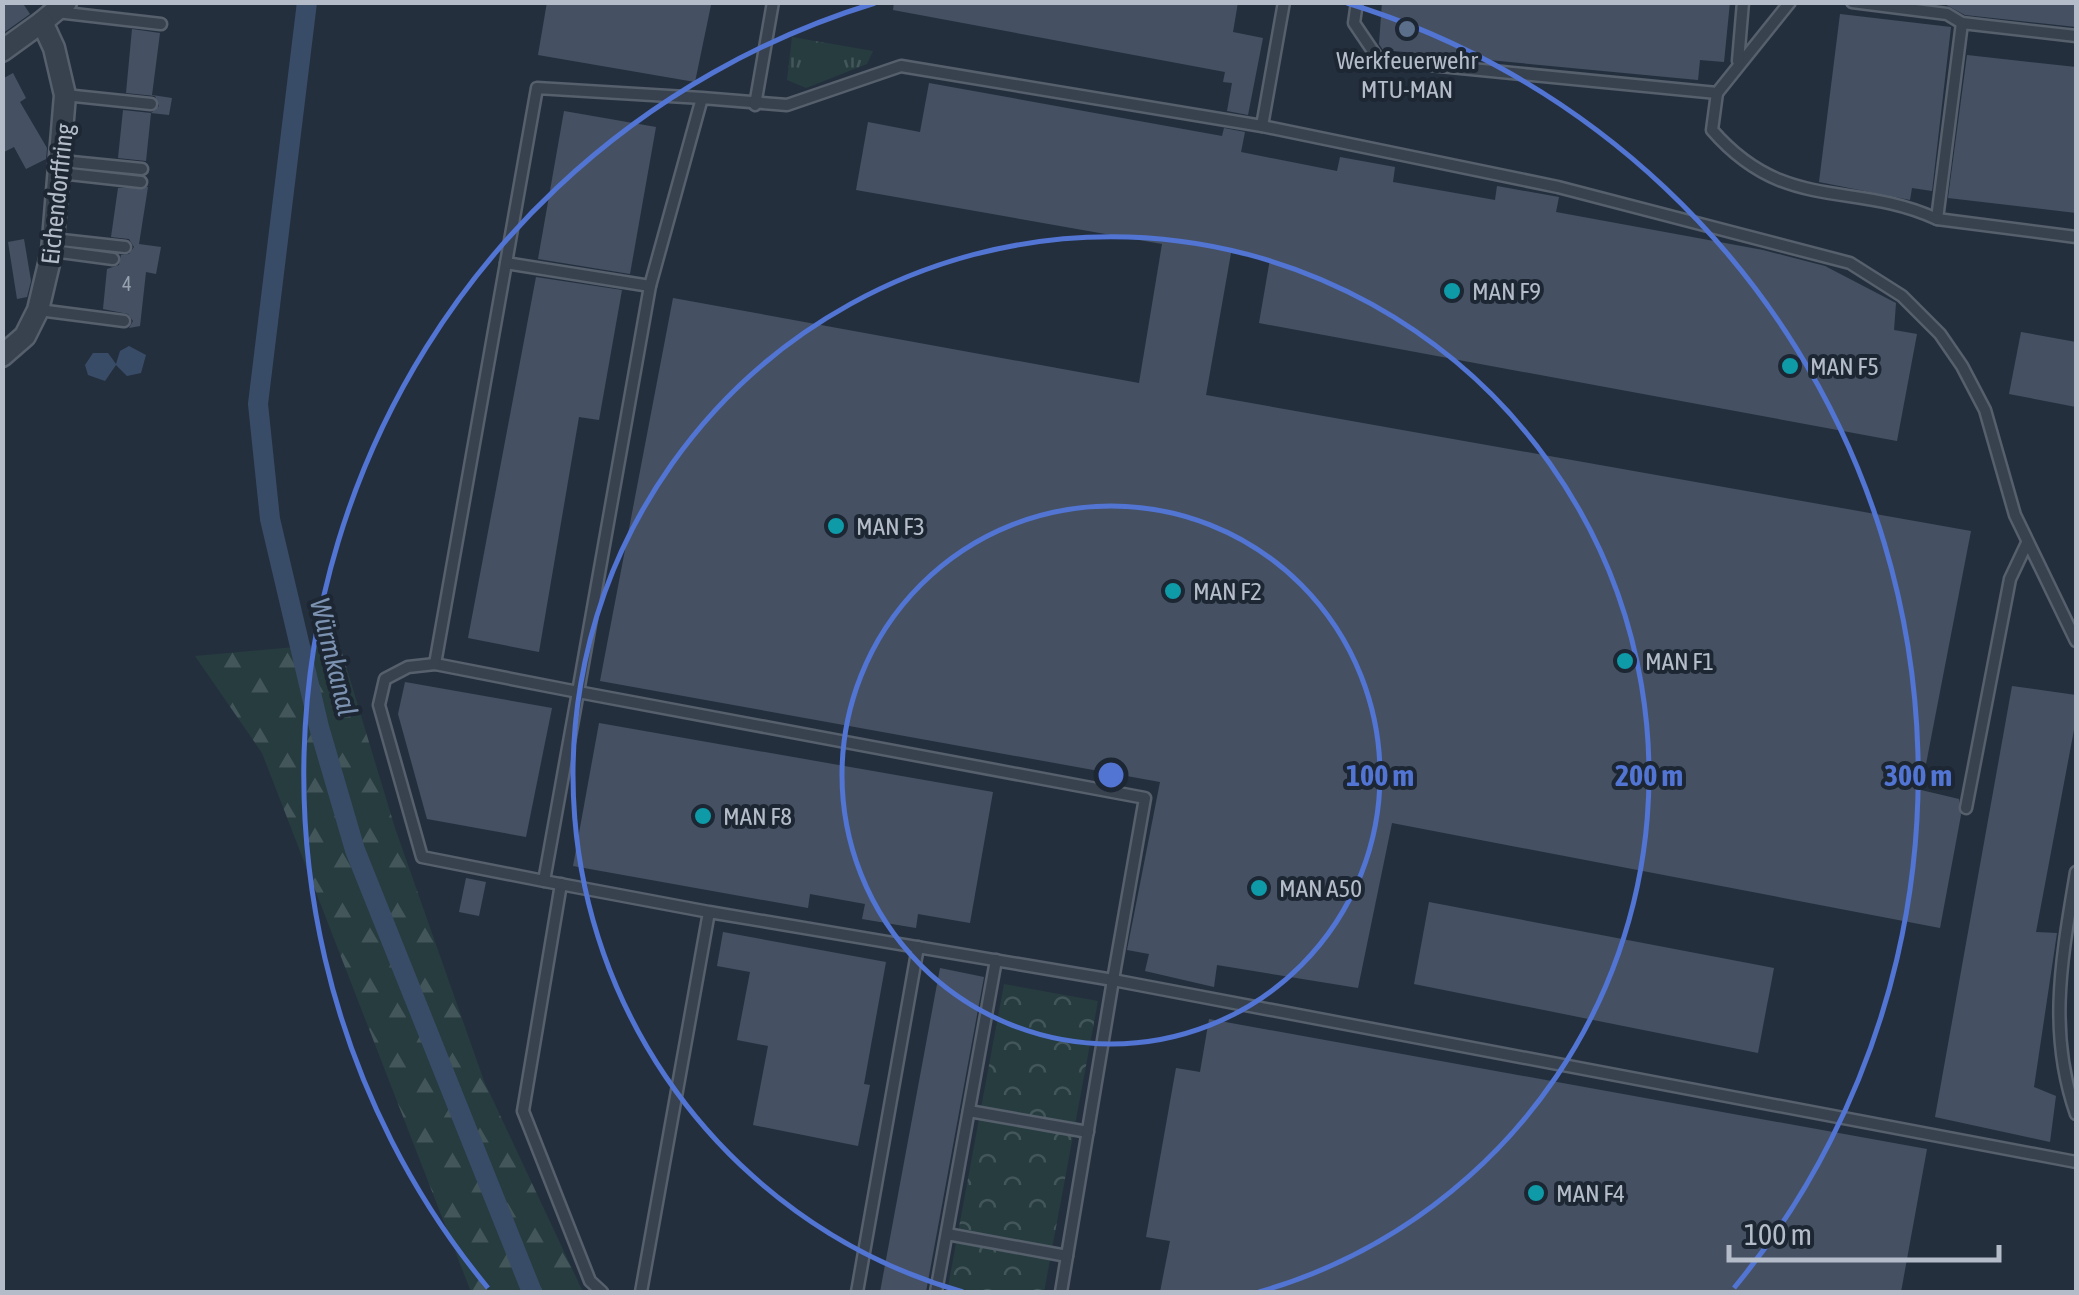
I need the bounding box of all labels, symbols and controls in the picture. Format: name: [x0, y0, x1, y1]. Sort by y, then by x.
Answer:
marker: Werkfeuerwehr MTU-MAN: [1396, 18, 1418, 40]
place label: Werkfeuerwehr MTU-MAN: [1336, 46, 1478, 103]
street label: Eichendorffring: [36, 122, 78, 266]
house number: 4: [122, 272, 132, 295]
place label: MAN F9: [1472, 277, 1541, 305]
marker: MAN F9: [1441, 280, 1463, 302]
place label: MAN F5: [1810, 352, 1879, 380]
marker: MAN F5: [1779, 355, 1801, 377]
place label: MAN F3: [856, 512, 925, 540]
marker: MAN F3: [825, 515, 847, 537]
place label: MAN F2: [1193, 577, 1262, 605]
marker: MAN F2: [1162, 580, 1184, 602]
water label: Würmkanal: [304, 595, 364, 719]
place label: MAN F1: [1645, 647, 1714, 675]
marker: MAN F1: [1614, 650, 1636, 672]
centre of rings: [1093, 757, 1129, 793]
text: 100 m: [1346, 758, 1414, 792]
text: 200 m: [1615, 758, 1683, 792]
text: 300 m: [1884, 758, 1952, 792]
place label: MAN F8: [723, 802, 792, 830]
marker: MAN F8: [692, 805, 714, 827]
place label: MAN A50: [1279, 874, 1362, 902]
marker: MAN A50: [1248, 877, 1270, 899]
place label: MAN F4: [1556, 1179, 1625, 1207]
marker: MAN F4: [1525, 1182, 1547, 1204]
scale bar: [1729, 1200, 1999, 1262]
text: 100 m: [1744, 1217, 1812, 1251]

